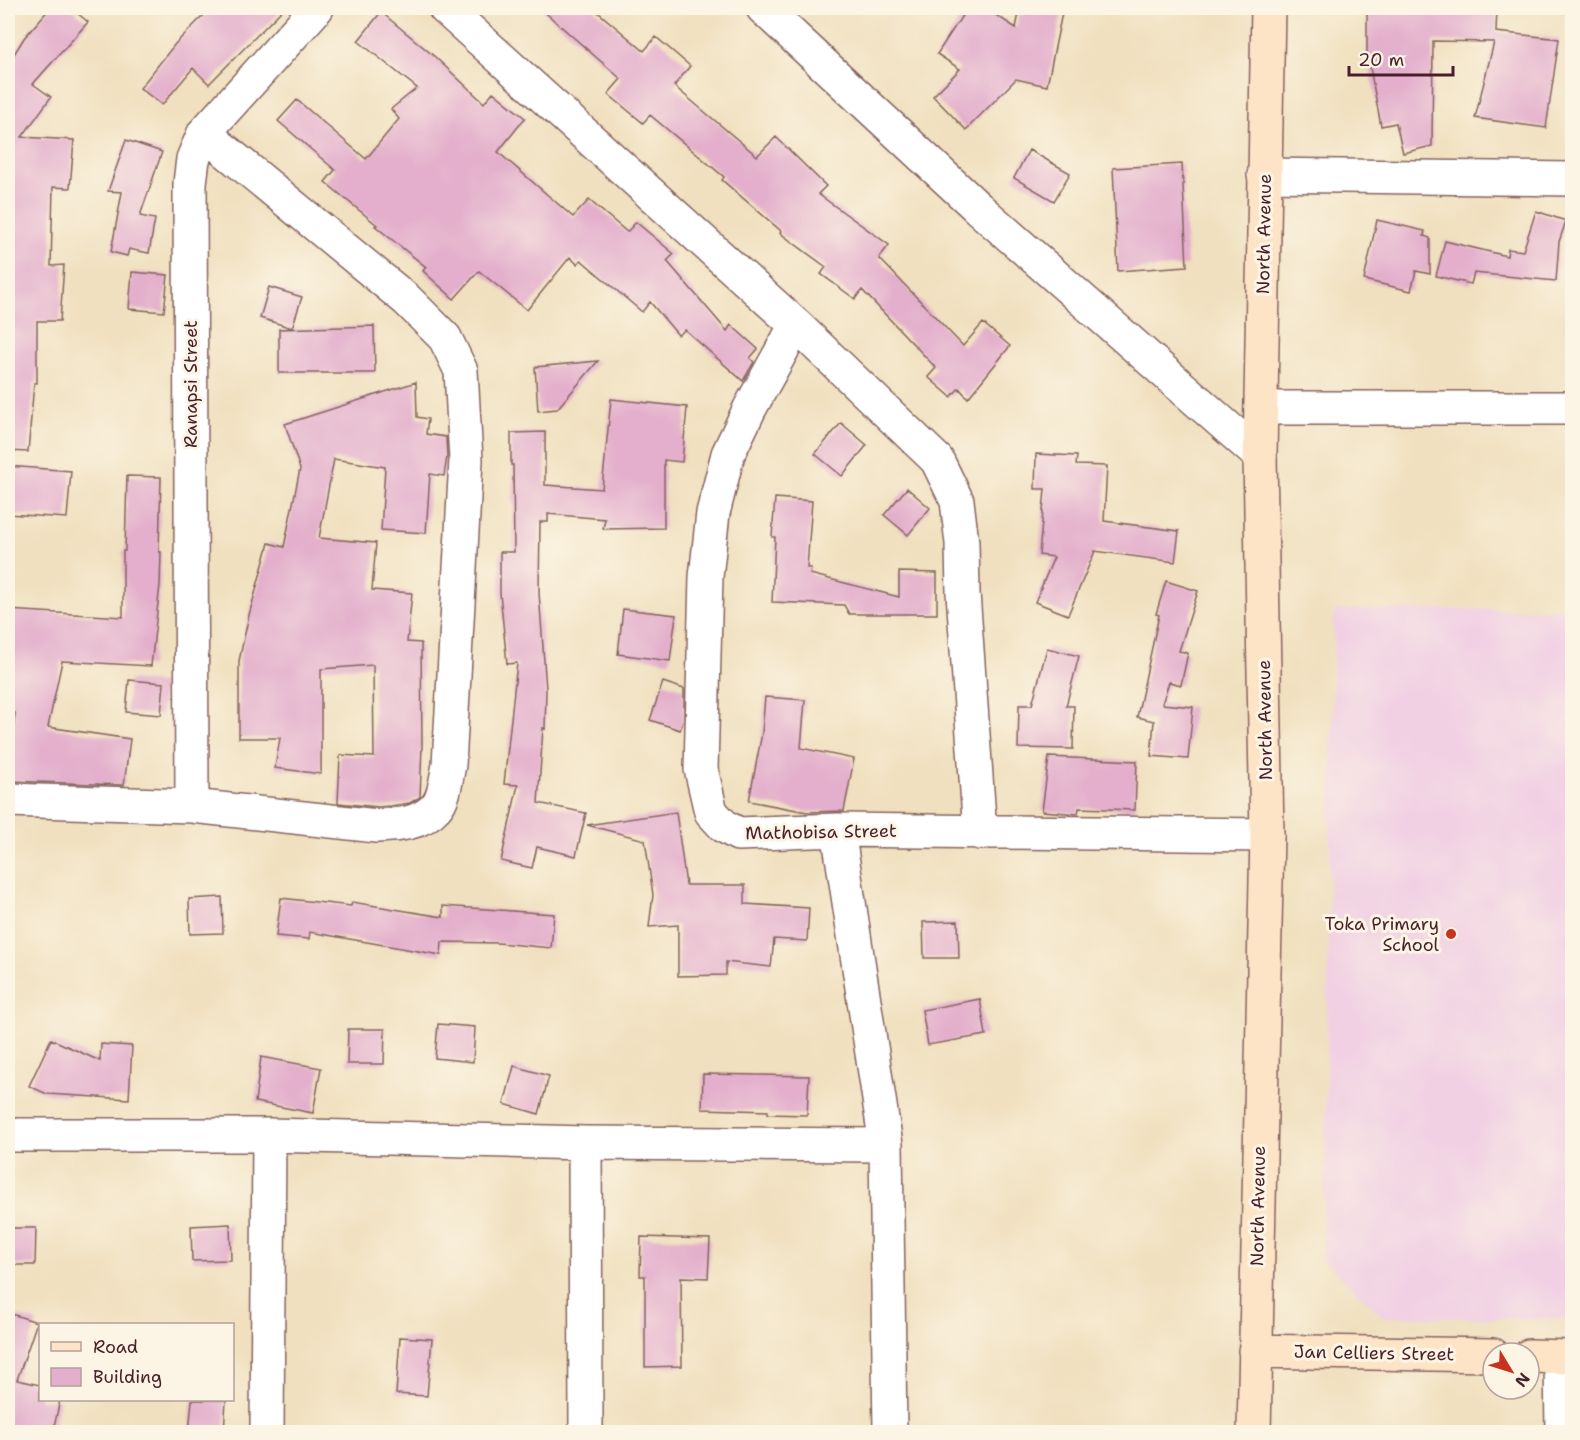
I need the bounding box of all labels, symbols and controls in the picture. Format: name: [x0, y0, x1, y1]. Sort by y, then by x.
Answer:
scale bar: [1349, 39, 1452, 77]
text: 20 m: [1358, 48, 1404, 72]
street label: North Avenue: [1251, 173, 1277, 295]
street label: Ranapsi Street: [179, 320, 203, 448]
street label: North Avenue: [1252, 659, 1278, 781]
street label: Mathobisa Street: [745, 819, 897, 845]
place label: Toka Primary School: [1324, 912, 1440, 957]
marker: Toka Primary School: [1444, 927, 1458, 941]
street label: North Avenue: [1245, 1145, 1271, 1267]
legend: [39, 1323, 234, 1401]
text: Road: [93, 1335, 138, 1359]
street label: Jan Celliers Street: [1293, 1340, 1455, 1366]
north arrow: [1481, 1341, 1541, 1401]
text: Building: [93, 1365, 162, 1389]
text: N: [1510, 1368, 1535, 1391]

